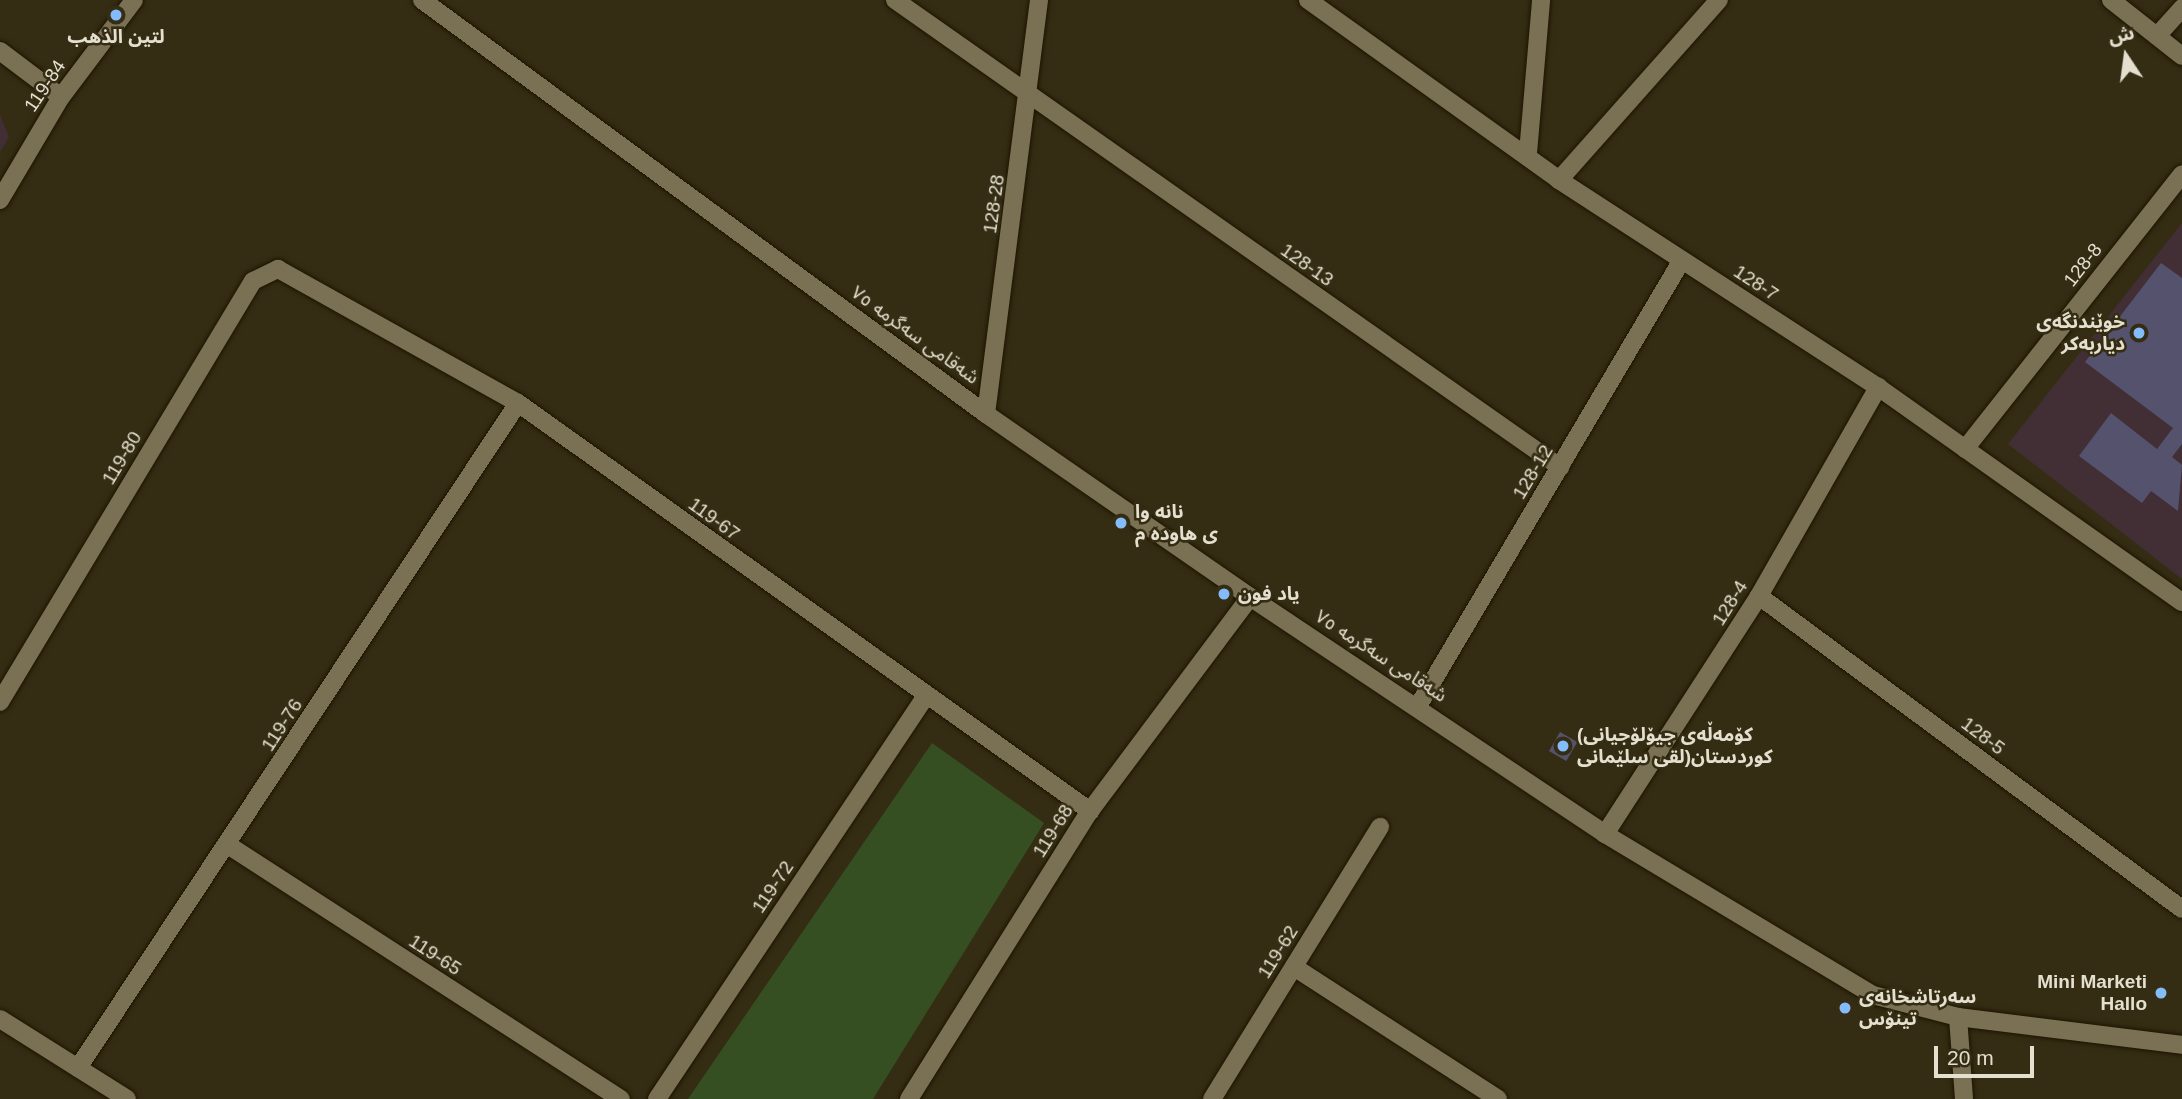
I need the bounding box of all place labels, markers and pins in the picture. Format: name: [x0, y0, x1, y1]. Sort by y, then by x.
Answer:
marker: لتين الذهب: [108, 7, 124, 23]
place label: لتين الذهب: [67, 26, 165, 48]
place label: خوێندنگەی دیاربەکر: [2036, 311, 2125, 355]
marker: خوێندنگەی دیاربەکر: [2131, 325, 2147, 341]
place label: نانه وا ی هاوده م: [1135, 501, 1218, 545]
marker: نانه وا ی هاوده م: [1113, 515, 1129, 531]
place label: ياد فون: [1238, 583, 1300, 605]
marker: ياد فون: [1216, 586, 1232, 602]
place label: (کۆمەڵەی جیۆلۆجیانی کوردستان(لقی سلێمانی: [1577, 724, 1773, 768]
marker: (کۆمەڵەی جیۆلۆجیانی کوردستان(لقی سلێمانی: [1555, 738, 1571, 754]
place label: Mini Marketi Hallo: [2037, 971, 2147, 1015]
marker: Mini Marketi Hallo: [2153, 985, 2169, 1001]
place label: سەرتاشخانەی تینۆس: [1859, 986, 1976, 1030]
marker: سەرتاشخانەی تینۆس: [1837, 1000, 1853, 1016]

